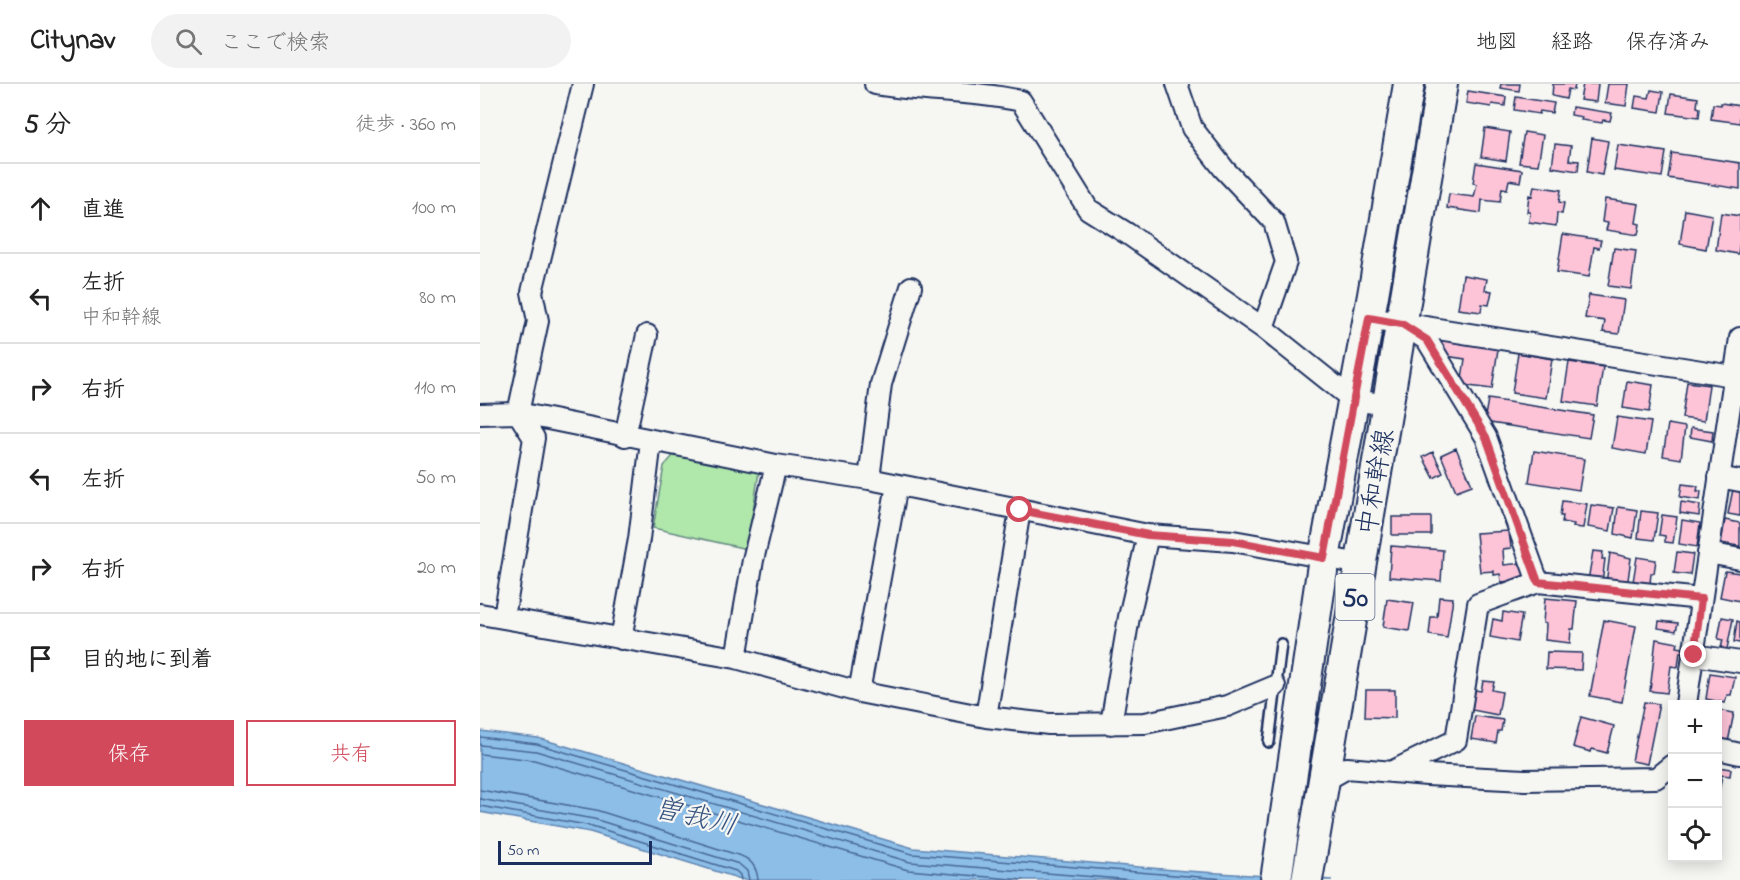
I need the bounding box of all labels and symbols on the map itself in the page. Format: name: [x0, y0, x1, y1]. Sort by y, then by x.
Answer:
street label: 中和幹線: [1349, 426, 1406, 539]
route start: [1006, 496, 1032, 522]
road number: 50: [1336, 574, 1374, 620]
route end: [1680, 641, 1706, 667]
water label: 曽我川: [650, 789, 741, 848]
scale bar: [498, 838, 652, 866]

